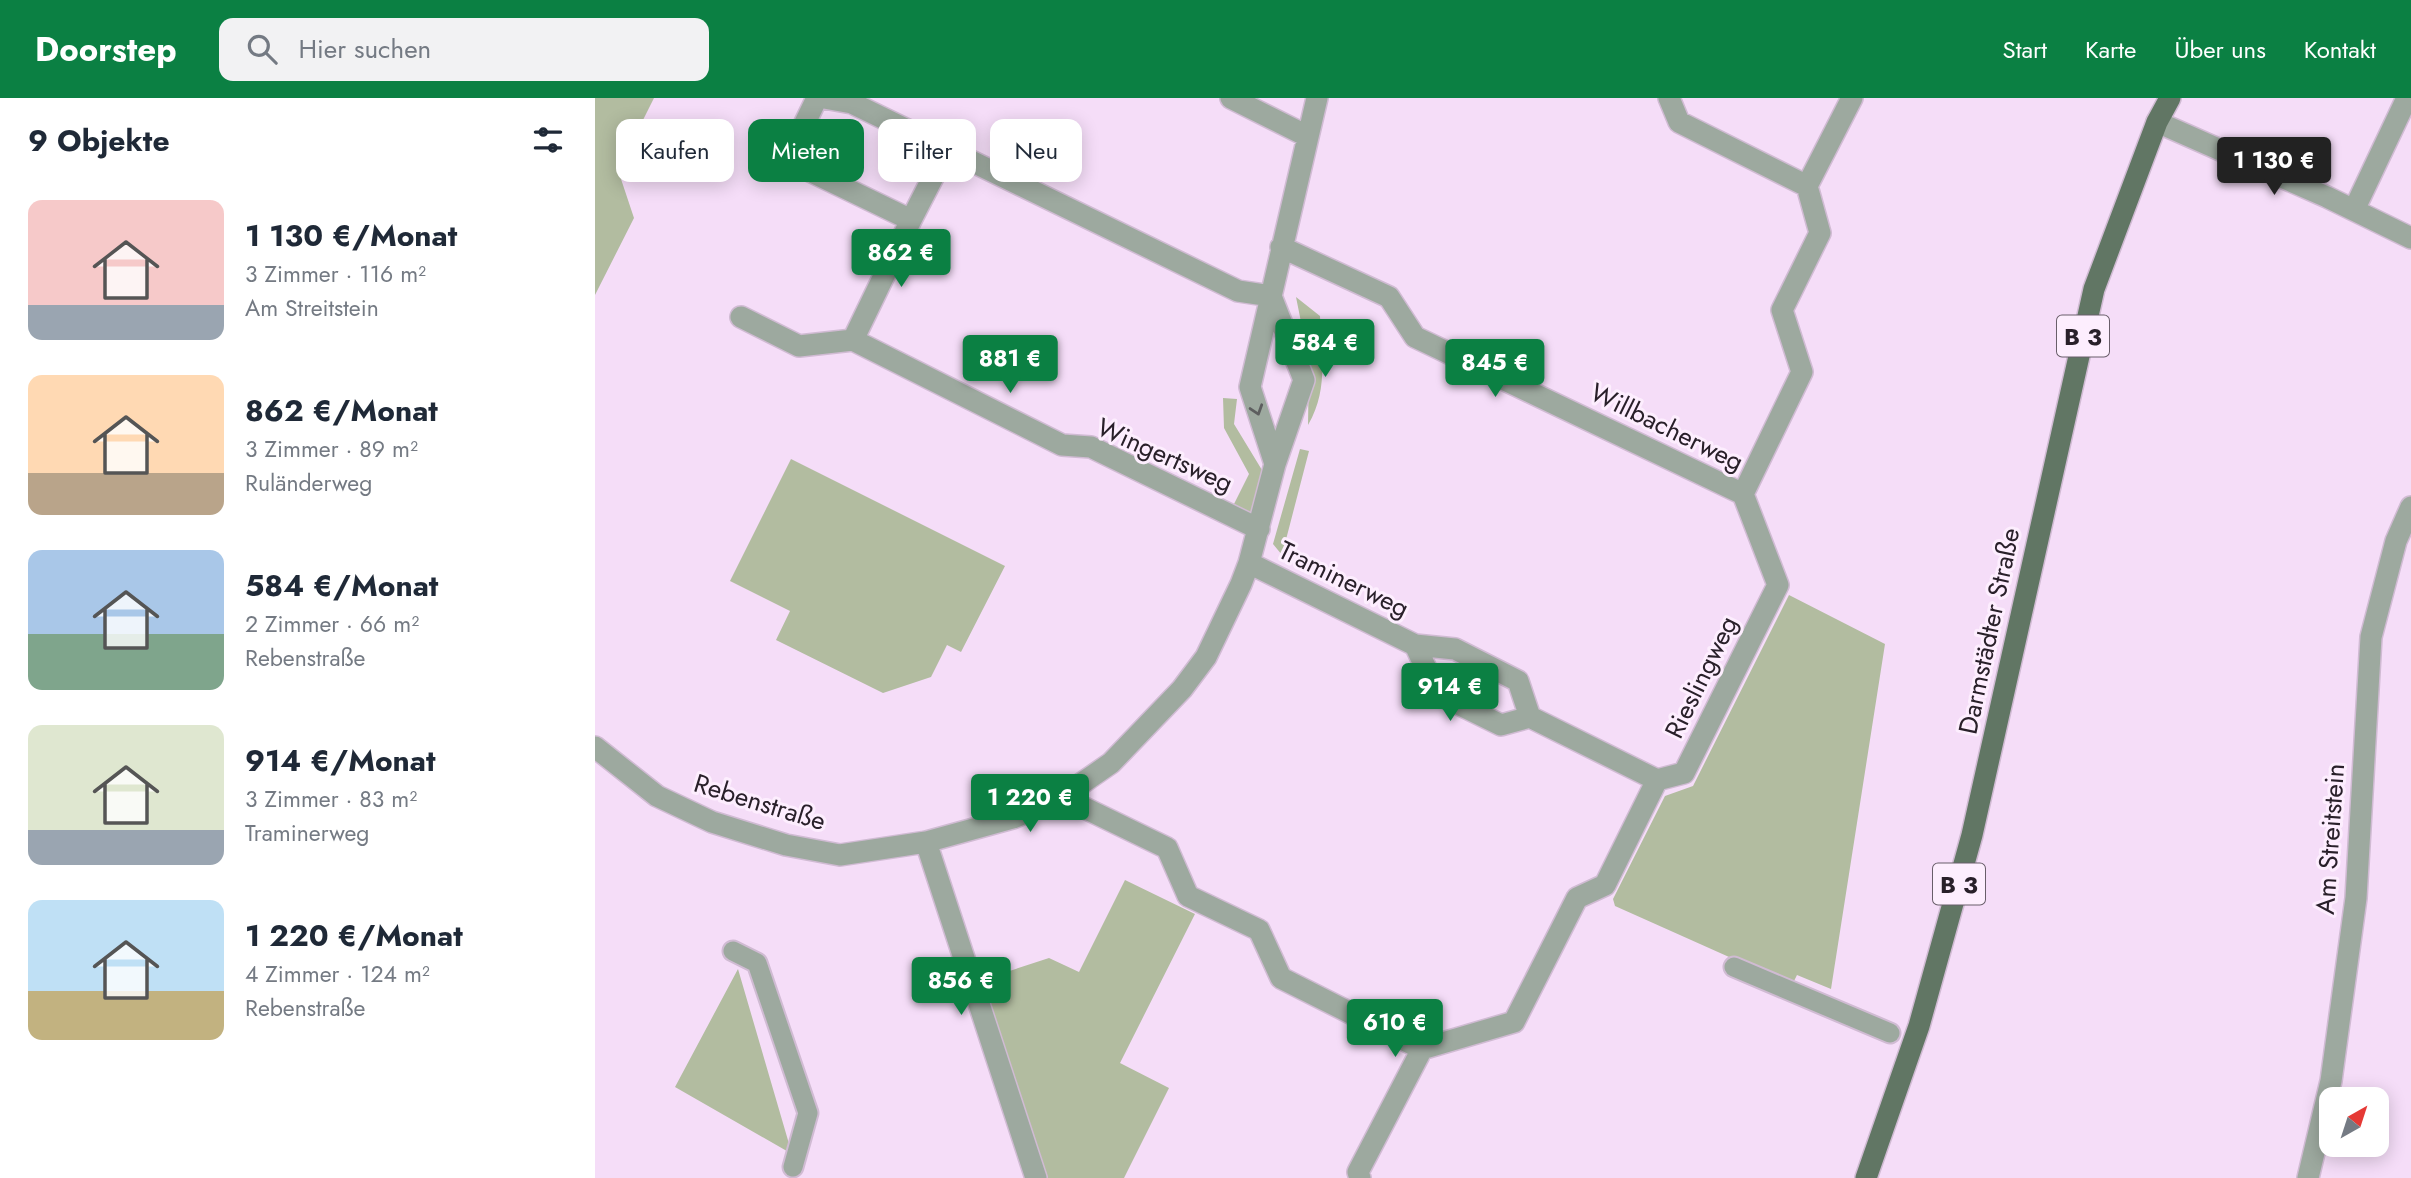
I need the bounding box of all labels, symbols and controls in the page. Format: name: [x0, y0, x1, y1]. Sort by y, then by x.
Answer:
search box: [219, 18, 709, 81]
text: Doorstep: [35, 26, 177, 73]
icon: search: [243, 30, 281, 68]
text: Hier suchen: [299, 30, 431, 68]
text: Start: [2003, 32, 2047, 67]
text: Karte: [2085, 32, 2136, 67]
text: Über uns: [2174, 32, 2266, 67]
text: Kontakt: [2304, 32, 2376, 67]
text: 9 Objekte: [28, 119, 170, 162]
chip: Kaufen: [616, 119, 734, 182]
chip: Mieten: [748, 119, 864, 182]
chip: Filter: [878, 119, 976, 182]
chip: Neu: [990, 119, 1082, 182]
icon: filters: [529, 121, 567, 159]
pin: 1 130 €: [2209, 138, 2339, 197]
text: 1 130 €: [2233, 143, 2315, 177]
text: 1 130 €/Monat: [245, 214, 457, 257]
icon: home: [84, 228, 168, 312]
pin: 862 €: [852, 230, 950, 289]
text: 862 €: [868, 235, 934, 269]
text: 3 Zimmer · 116 m²: [245, 257, 426, 291]
text: Am Streitstein: [245, 291, 379, 325]
road number: B 3: [2057, 316, 2109, 356]
pin: 584 €: [1276, 320, 1374, 379]
text: 584 €: [1291, 325, 1359, 359]
pin: 881 €: [961, 336, 1059, 395]
pin: 845 €: [1446, 340, 1544, 399]
text: 881 €: [979, 341, 1041, 375]
text: 845 €: [1461, 345, 1529, 379]
street label: Willbacherweg: [1584, 373, 1750, 481]
text: 862 €/Monat: [245, 389, 438, 432]
icon: home: [84, 403, 168, 487]
one-way arrow: [1249, 403, 1263, 415]
street label: Wingertsweg: [1091, 408, 1239, 502]
text: 3 Zimmer · 89 m²: [245, 432, 418, 466]
text: Ruländerweg: [245, 466, 372, 500]
street label: Darmstädter Straße: [1949, 524, 2029, 738]
street label: Traminerweg: [1272, 531, 1416, 627]
text: 584 €/Monat: [245, 564, 438, 607]
icon: home: [84, 578, 168, 662]
text: 2 Zimmer · 66 m²: [245, 607, 419, 641]
street label: Rieslingweg: [1655, 609, 1747, 745]
text: Rebenstraße: [245, 641, 365, 675]
pin: 914 €: [1401, 664, 1499, 723]
text: 914 €: [1417, 669, 1483, 703]
text: 914 €/Monat: [245, 739, 436, 782]
icon: home: [84, 753, 168, 837]
street label: Am Streitstein: [2306, 762, 2354, 916]
street label: Rebenstraße: [689, 764, 831, 840]
pin: 1 220 €: [965, 774, 1095, 834]
text: 1 220 €: [987, 780, 1073, 814]
text: 3 Zimmer · 83 m²: [245, 782, 417, 816]
text: Traminerweg: [245, 816, 369, 850]
road number: B 3: [1933, 864, 1985, 904]
text: 1 220 €/Monat: [245, 914, 463, 957]
icon: home: [84, 928, 168, 1012]
text: 4 Zimmer · 124 m²: [245, 957, 430, 991]
pin: 856 €: [912, 958, 1010, 1017]
text: 856 €: [928, 963, 994, 997]
text: Rebenstraße: [245, 991, 365, 1025]
pin: 610 €: [1346, 1000, 1444, 1059]
text: 610 €: [1363, 1005, 1427, 1039]
north arrow: [2319, 1087, 2389, 1157]
map controls: [2319, 1087, 2389, 1157]

